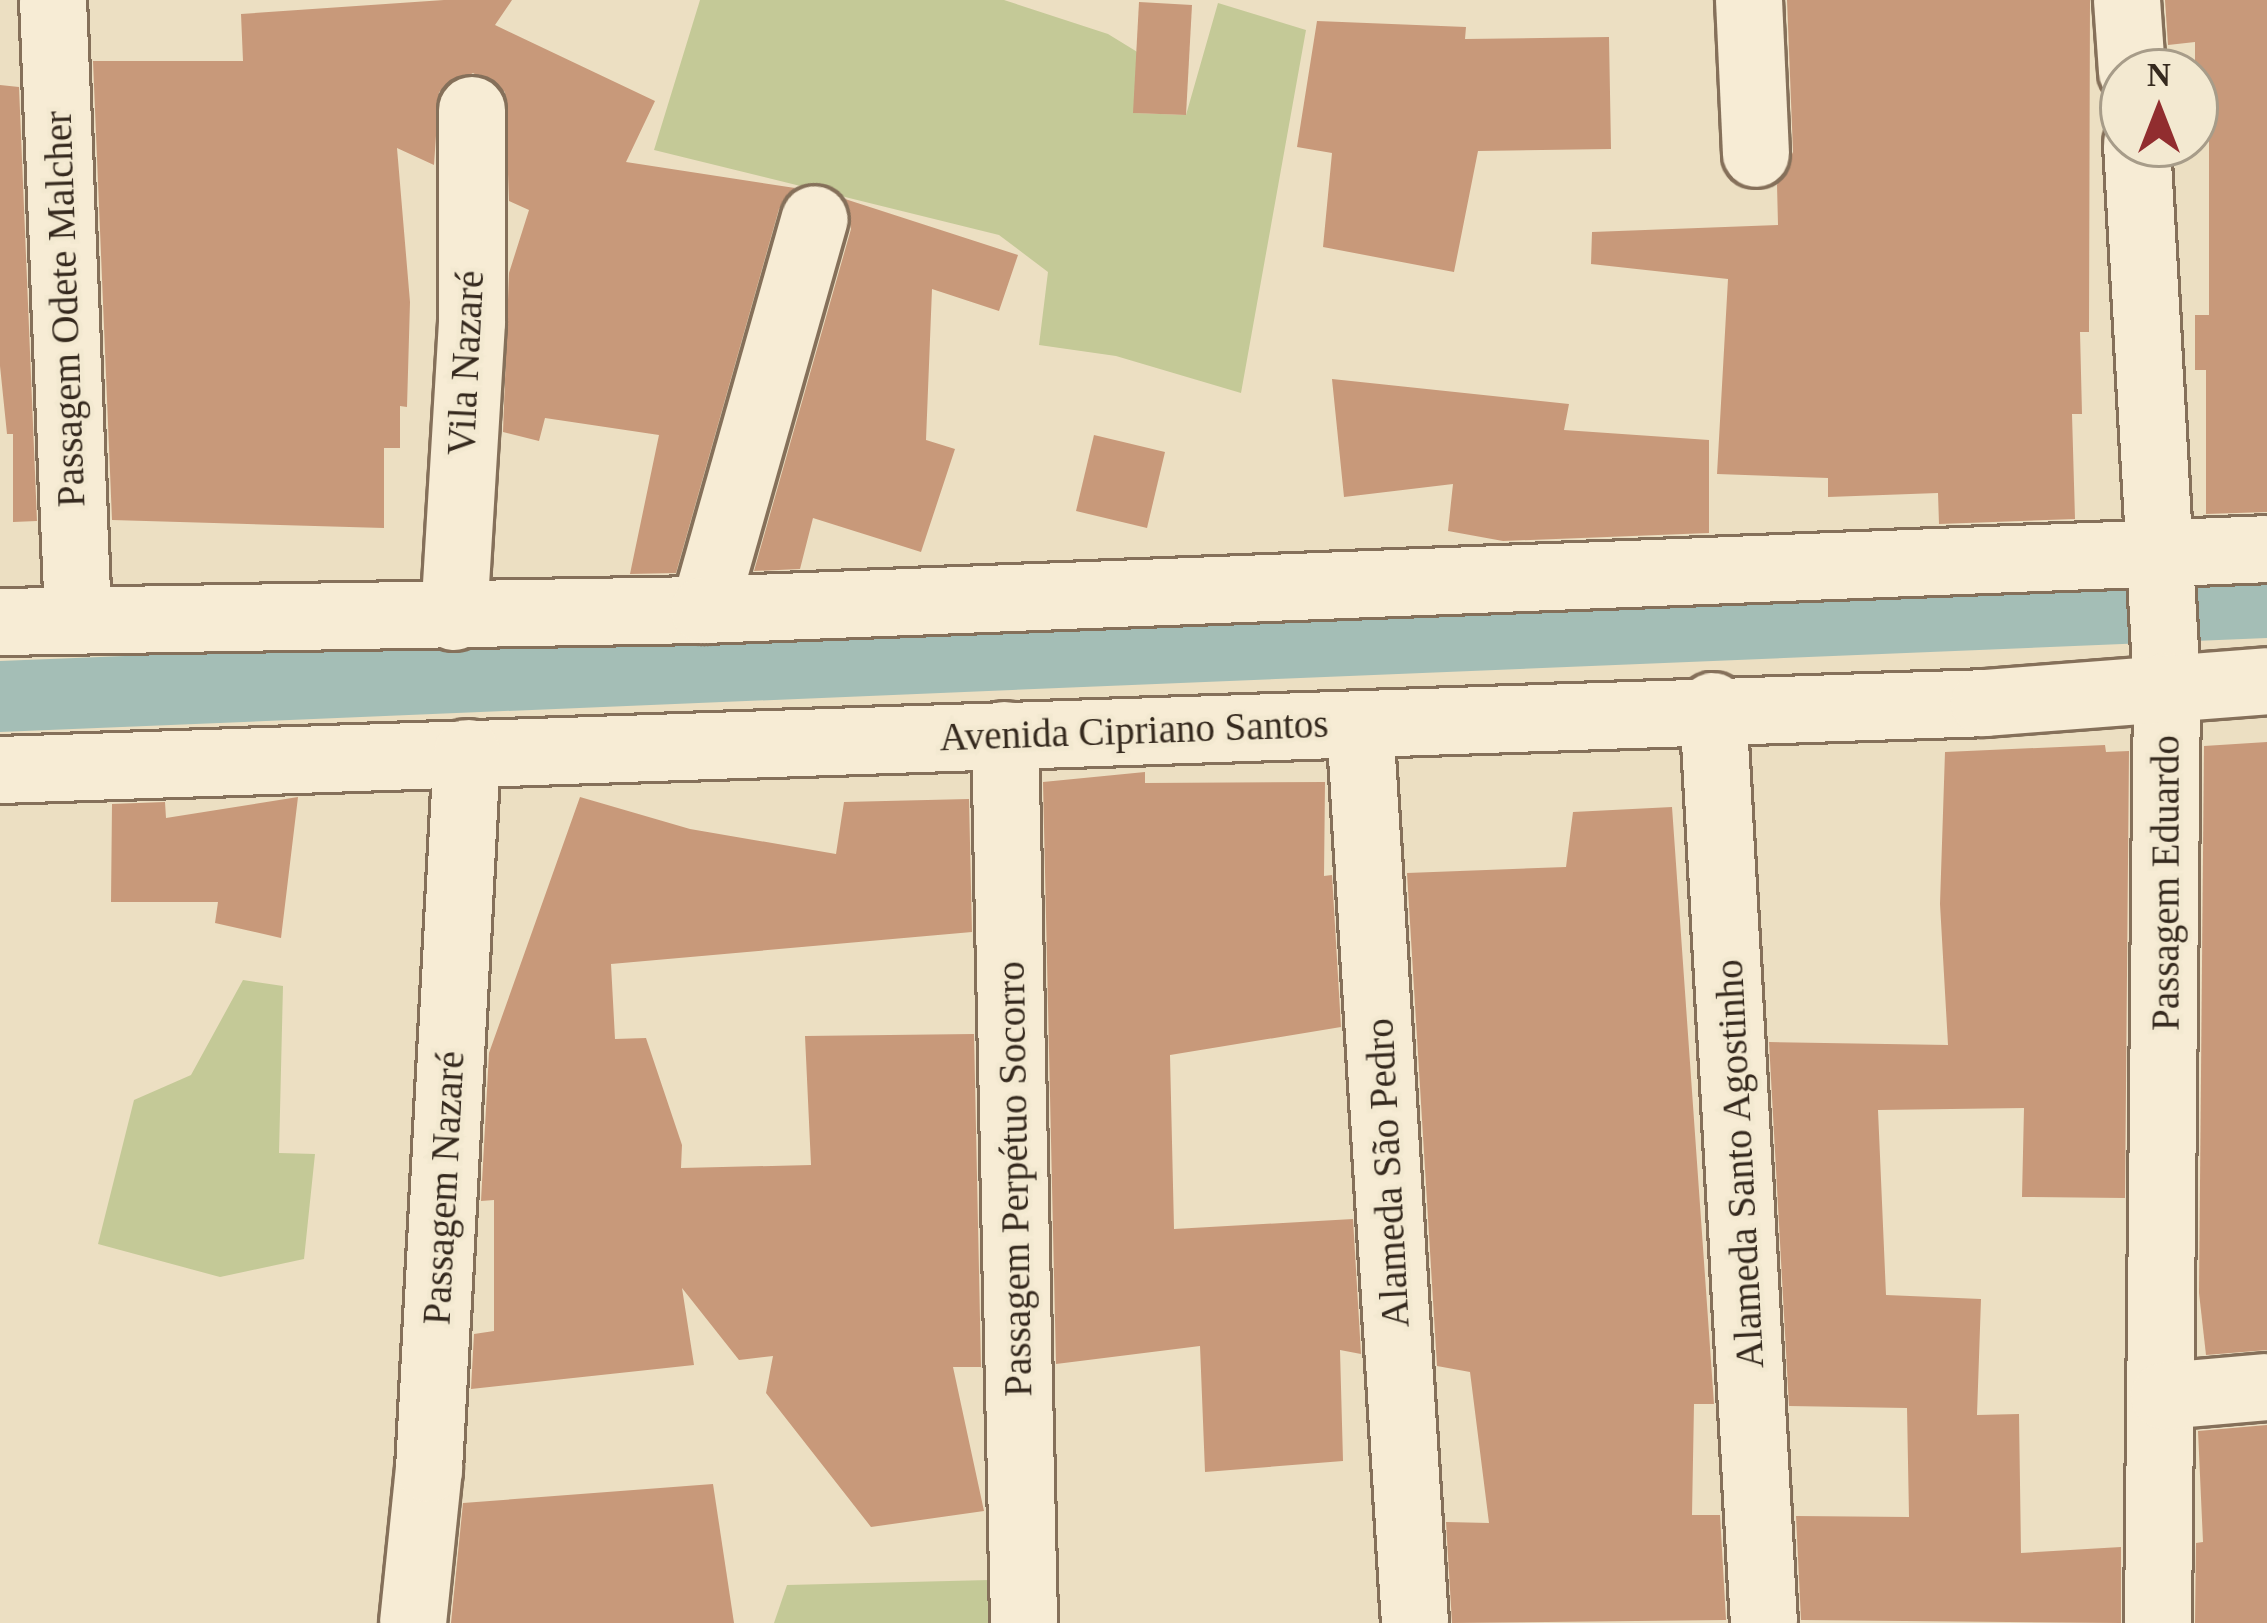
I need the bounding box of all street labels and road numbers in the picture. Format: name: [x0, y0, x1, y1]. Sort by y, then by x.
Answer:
street label: Passagem Odete Malcher: [35, 110, 95, 508]
street label: Vila Nazaré: [438, 269, 494, 457]
street label: Avenida Cipriano Santos: [939, 701, 1329, 761]
street label: Passagem Eduardo: [2143, 735, 2189, 1031]
street label: Alameda Santo Agostinho: [1706, 957, 1774, 1371]
street label: Passagem Perpétuo Socorro: [988, 961, 1042, 1397]
street label: Alameda São Pedro: [1357, 1017, 1419, 1329]
street label: Passagem Nazaré: [413, 1050, 475, 1326]

